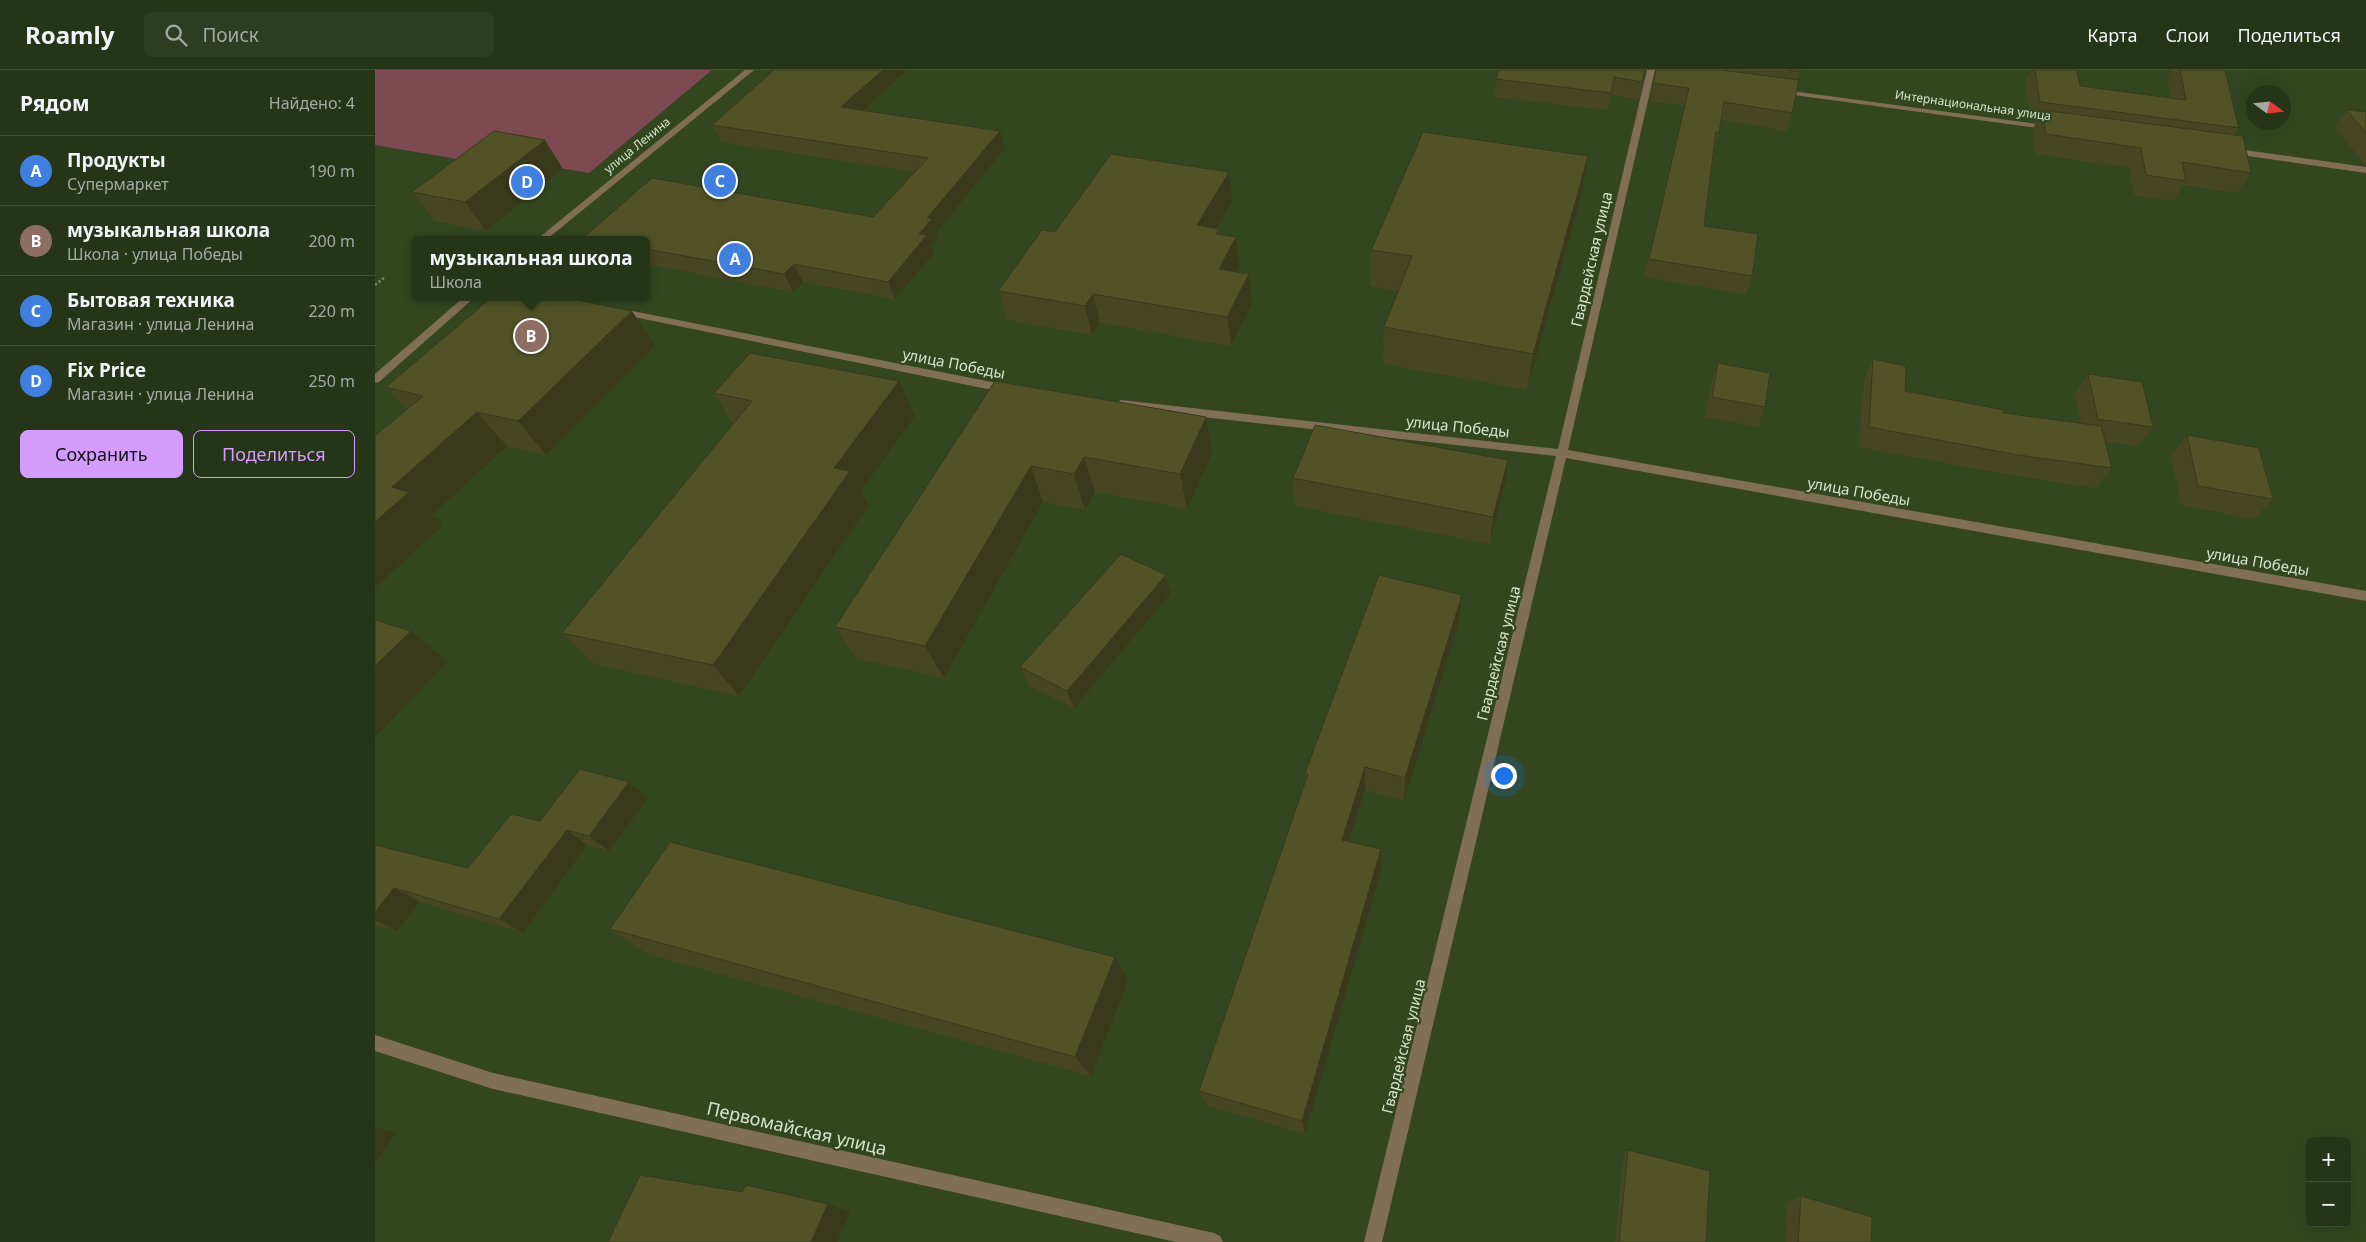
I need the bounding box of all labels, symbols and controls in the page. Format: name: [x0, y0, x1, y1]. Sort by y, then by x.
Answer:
search box: [144, 12, 494, 57]
text: Roamly: [25, 18, 114, 51]
icon: search: [162, 21, 190, 49]
text: Поиск: [202, 22, 259, 48]
text: Карта: [2087, 23, 2137, 47]
text: Слои: [2165, 23, 2209, 47]
text: Поделиться: [2237, 23, 2341, 47]
north arrow: [2246, 85, 2291, 130]
street label: Интернациональная улица: [1894, 86, 2052, 124]
text: Рядом: [20, 89, 90, 117]
text: Найдено: 4: [269, 92, 355, 114]
street label: улица Ленина: [600, 113, 674, 177]
text: Продукты: [67, 147, 166, 173]
text: A: [30, 160, 42, 182]
text: 190 m: [308, 160, 355, 182]
pin: C: [704, 162, 736, 200]
pin: D: [511, 163, 543, 201]
text: Супермаркет: [67, 173, 169, 195]
street label: Гвардейская улица: [1566, 189, 1616, 329]
text: музыкальная школа: [67, 217, 270, 243]
text: B: [31, 230, 41, 252]
text: 200 m: [308, 230, 355, 252]
popup: [412, 236, 650, 301]
pin: A: [719, 240, 751, 278]
text: Школа · улица Победы: [67, 243, 243, 265]
text: музыкальная школа: [429, 245, 633, 271]
text: Школа: [429, 271, 482, 293]
text: Бытовая техника: [67, 287, 235, 313]
text: C: [31, 300, 41, 322]
text: 220 m: [308, 300, 355, 322]
text: Магазин · улица Ленина: [67, 313, 254, 335]
pin: B: [515, 317, 547, 355]
street label: улица Победы: [901, 343, 1007, 383]
text: Fix Price: [67, 357, 146, 383]
text: D: [30, 370, 42, 392]
text: 250 m: [308, 370, 355, 392]
text: Магазин · улица Ленина: [67, 383, 254, 405]
street label: улица Победы: [1405, 411, 1511, 441]
button: Сохранить: [20, 430, 183, 478]
button: Поделиться: [193, 430, 355, 478]
street label: улица Победы: [1806, 472, 1912, 510]
street label: улица Победы: [2205, 542, 2311, 580]
street label: Гвардейская улица: [1472, 584, 1524, 722]
your location: [1491, 763, 1517, 789]
street label: Гвардейская улица: [1377, 977, 1429, 1115]
street label: Первомайская улица: [705, 1096, 889, 1160]
map controls: [2306, 1137, 2351, 1227]
button: +: [2306, 1137, 2351, 1182]
button: −: [2306, 1182, 2351, 1227]

